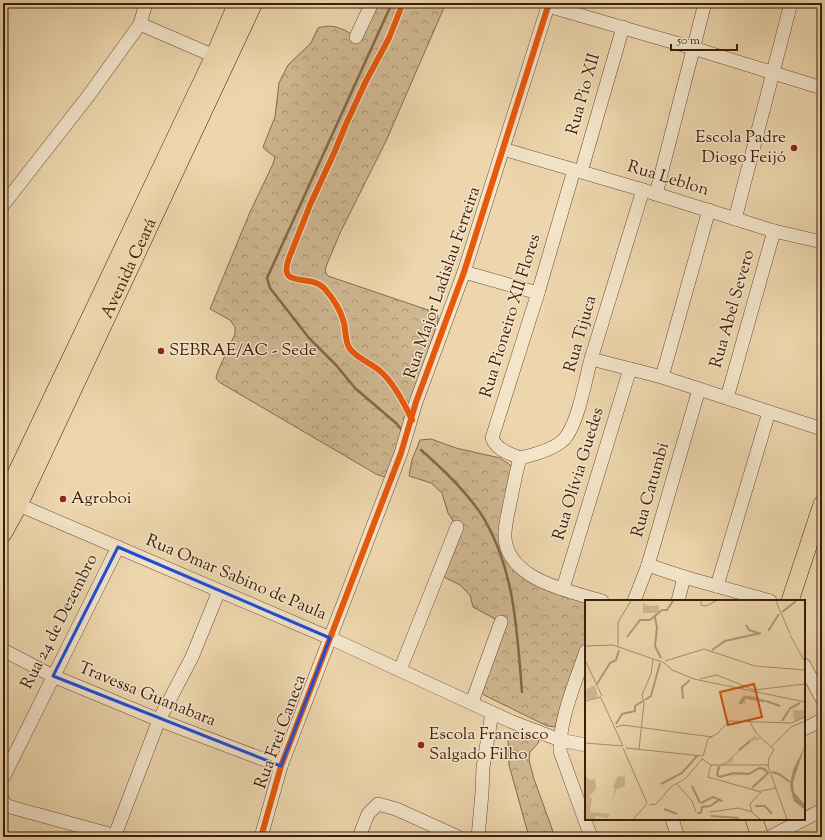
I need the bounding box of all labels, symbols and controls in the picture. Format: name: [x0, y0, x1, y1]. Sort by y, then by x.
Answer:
scale bar: [671, 26, 737, 52]
text: 50 m: [676, 32, 700, 50]
street label: Rua Pio XII: [561, 50, 607, 138]
place label: Escola Padre Diogo Feijó: [695, 126, 786, 170]
marker: Escola Padre Diogo Feijó: [789, 143, 799, 153]
street label: Rua Leblon: [624, 155, 712, 203]
street label: Rua Major Ladislau Ferreira: [399, 184, 487, 382]
street label: Avenida Ceará: [96, 215, 163, 323]
street label: Rua Pioneiro XII Flores: [475, 231, 547, 401]
street label: Rua Abel Severo: [705, 247, 761, 371]
street label: Rua Tijuca: [559, 293, 603, 375]
place label: SEBRAE/AC - Sede: [169, 339, 317, 363]
marker: SEBRAE/AC - Sede: [156, 346, 166, 356]
street label: Rua Olívia Guedes: [547, 404, 611, 543]
street label: Rua Catumbi: [626, 440, 676, 540]
place label: Agroboi: [71, 487, 132, 511]
marker: Agroboi: [58, 494, 68, 504]
street label: Rua Omar Sabino de Paula: [142, 529, 330, 627]
street label: Rua 24 de Dezembro: [16, 550, 104, 694]
inset map: [585, 600, 805, 820]
street label: Travessa Guanabara: [75, 657, 219, 734]
street label: Rua Frei Caneca: [249, 672, 313, 792]
place label: Escola Francisco Salgado Filho: [429, 723, 548, 767]
marker: Escola Francisco Salgado Filho: [416, 740, 426, 750]

